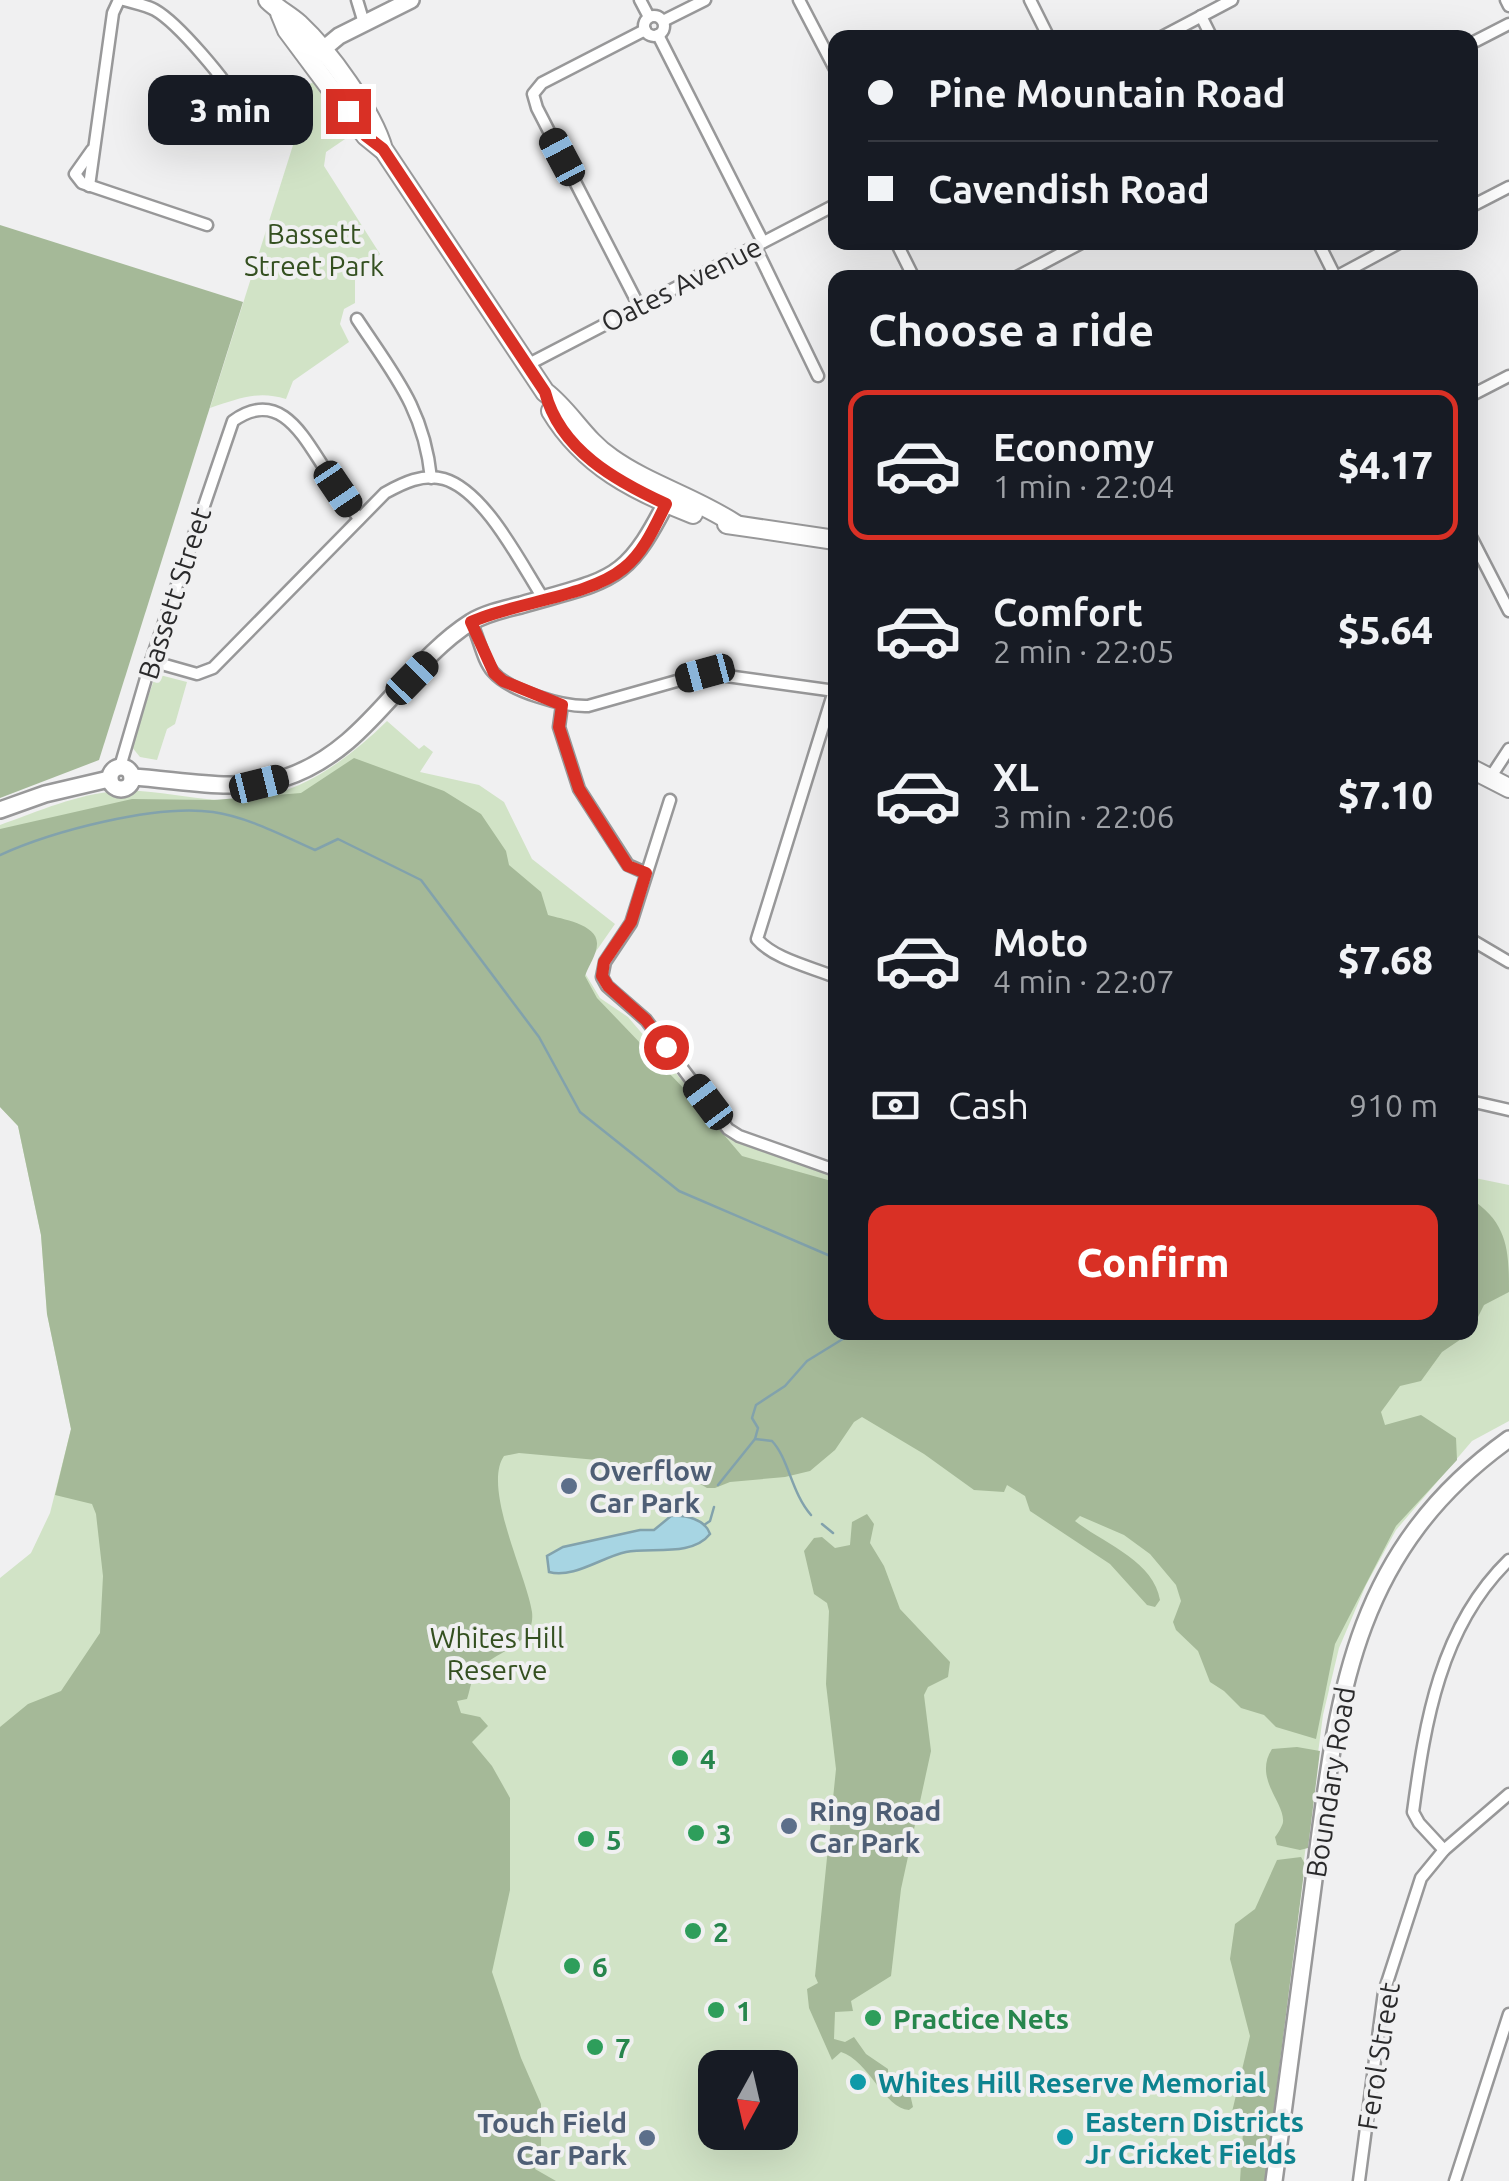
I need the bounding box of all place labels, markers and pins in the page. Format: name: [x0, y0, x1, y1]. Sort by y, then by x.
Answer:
place label: Overflow Car Park: [589, 1455, 712, 1518]
marker: Overflow Car Park: [558, 1475, 580, 1497]
place label: 4: [700, 1743, 716, 1774]
marker: 4: [669, 1747, 691, 1769]
place label: Ring Road Car Park: [809, 1795, 941, 1858]
marker: Ring Road Car Park: [778, 1815, 800, 1837]
place label: 3: [716, 1818, 732, 1849]
marker: 3: [685, 1822, 707, 1844]
place label: 5: [606, 1824, 622, 1855]
marker: 5: [575, 1828, 597, 1850]
place label: 2: [713, 1916, 729, 1947]
marker: 2: [682, 1920, 704, 1942]
place label: 6: [592, 1951, 608, 1982]
marker: 6: [561, 1955, 583, 1977]
place label: 1: [736, 1995, 752, 2026]
marker: 1: [705, 1999, 727, 2021]
place label: Practice Nets: [893, 2003, 1069, 2034]
marker: Practice Nets: [862, 2007, 884, 2029]
place label: 7: [615, 2032, 631, 2063]
marker: 7: [584, 2036, 606, 2058]
place label: Whites Hill Reserve Memorial: [878, 2067, 1266, 2098]
marker: Whites Hill Reserve Memorial: [847, 2071, 869, 2093]
place label: Eastern Districts Jr Cricket Fields: [1085, 2106, 1304, 2169]
place label: Touch Field Car Park: [477, 2107, 627, 2170]
marker: Eastern Districts Jr Cricket Fields: [1054, 2126, 1076, 2148]
marker: Touch Field Car Park: [636, 2127, 658, 2149]

